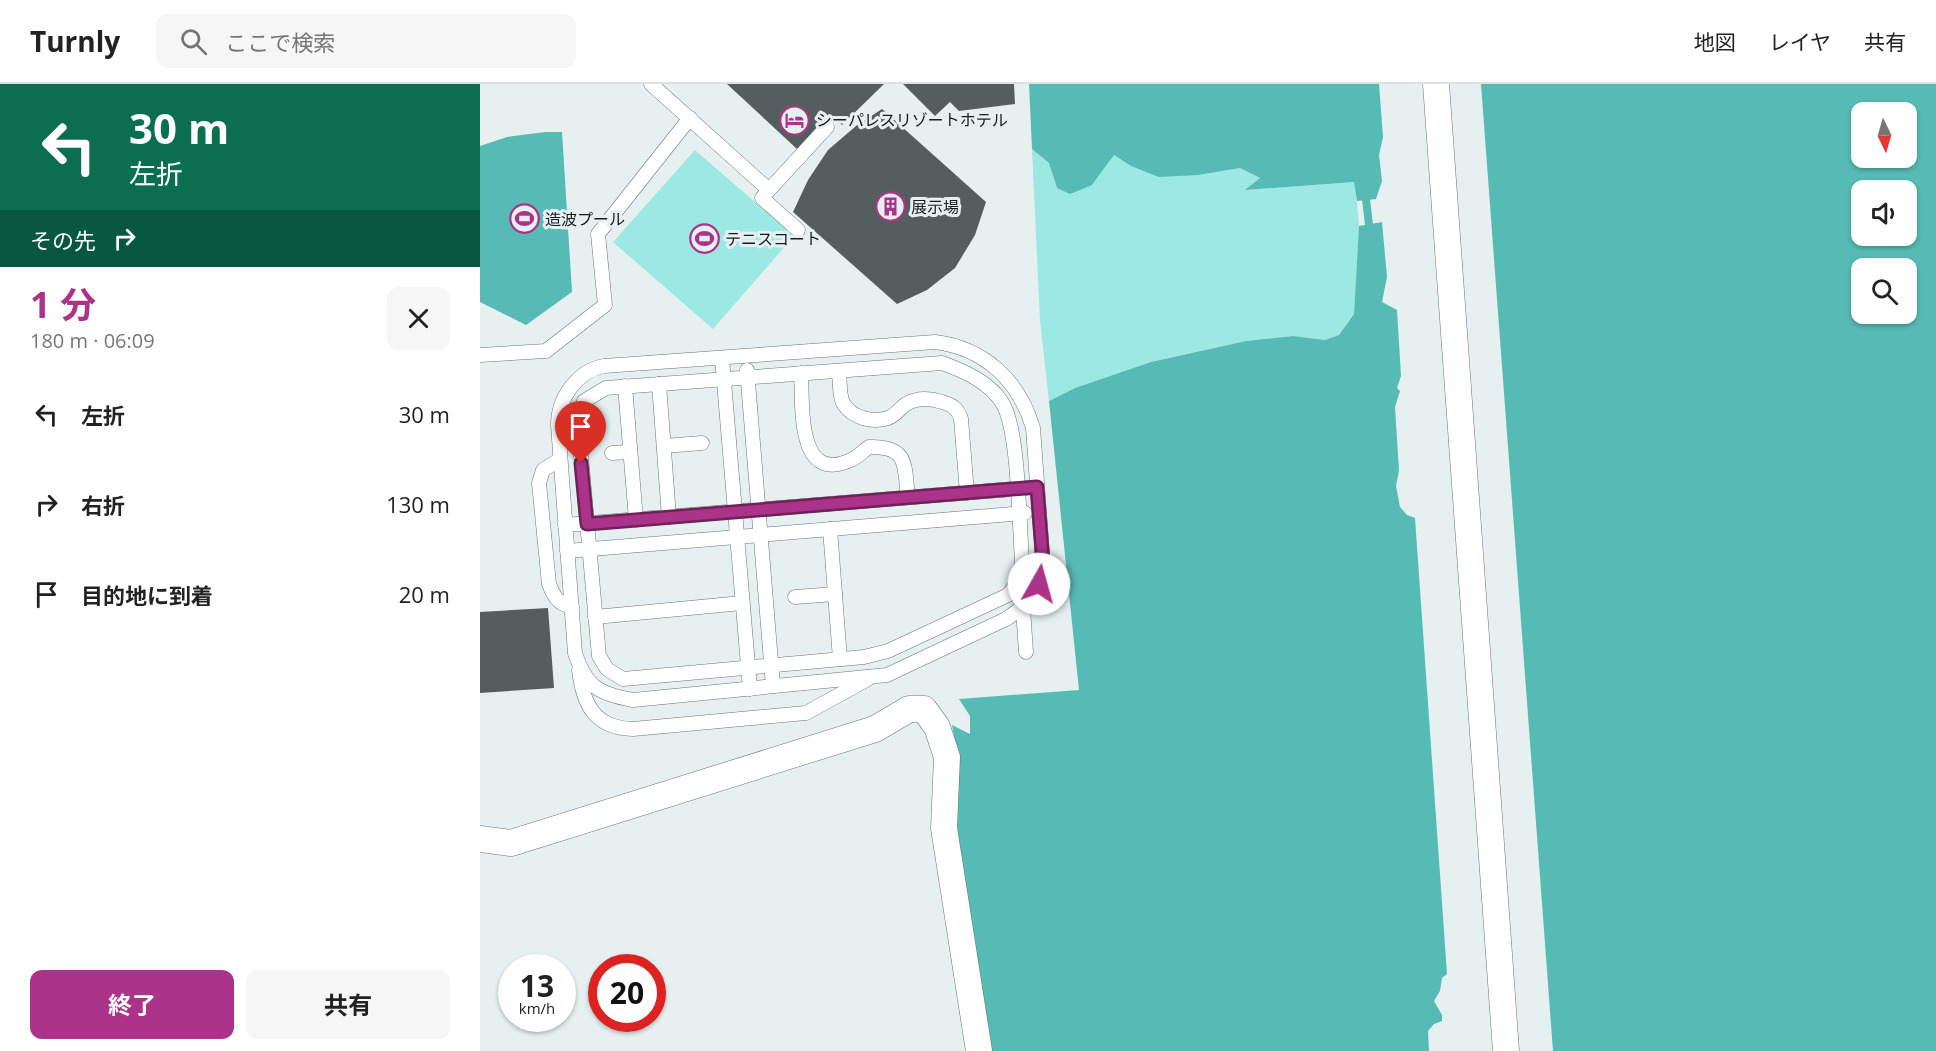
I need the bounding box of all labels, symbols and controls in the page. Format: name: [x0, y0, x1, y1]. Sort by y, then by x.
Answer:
search box: [156, 14, 576, 68]
text: Turnly: [30, 22, 120, 60]
icon: search: [177, 25, 210, 58]
text: ここで検索: [225, 27, 335, 57]
text: 地図: [1694, 28, 1736, 56]
text: レイヤ: [1769, 28, 1831, 56]
text: 共有: [1864, 28, 1906, 56]
text: 30 m: [129, 99, 229, 156]
north arrow: [1851, 102, 1917, 168]
map controls: [1851, 102, 1917, 324]
hotel icon: シーパレスリゾートホテル: [779, 104, 811, 136]
icon: left: [30, 108, 108, 186]
place label: シーパレスリゾートホテル: [816, 109, 1008, 131]
text: 左折: [129, 155, 183, 192]
button: sound: [1851, 180, 1917, 246]
building icon: 展示場: [874, 191, 906, 223]
place label: 展示場: [911, 196, 959, 218]
sports icon: 造波プール: [508, 203, 540, 235]
place label: 造波プール: [545, 208, 625, 230]
icon: right: [108, 222, 141, 255]
sports icon: テニスコート: [688, 223, 720, 255]
text: その先: [30, 225, 96, 255]
place label: テニスコート: [725, 228, 821, 250]
button: search: [1851, 258, 1917, 324]
text: 1 分: [30, 280, 96, 329]
button: close: [387, 287, 450, 350]
text: 180 m · 06:09: [30, 327, 155, 354]
icon: left: [30, 398, 63, 431]
text: 30 m: [399, 399, 450, 429]
text: 左折: [81, 400, 125, 430]
pin: [555, 401, 606, 463]
icon: arrive: [564, 410, 597, 443]
icon: right: [30, 488, 63, 521]
text: 130 m: [386, 489, 450, 519]
text: 右折: [81, 490, 125, 520]
position arrow: [1007, 552, 1071, 616]
icon: arrive: [30, 578, 63, 611]
text: 20 m: [399, 579, 450, 609]
text: 目的地に到着: [81, 580, 213, 610]
speed limit sign: 20: [588, 954, 666, 1032]
text: 13: [520, 965, 554, 1006]
button: 終了: [30, 970, 234, 1039]
button: 共有: [246, 970, 450, 1039]
text: km/h: [519, 998, 555, 1018]

